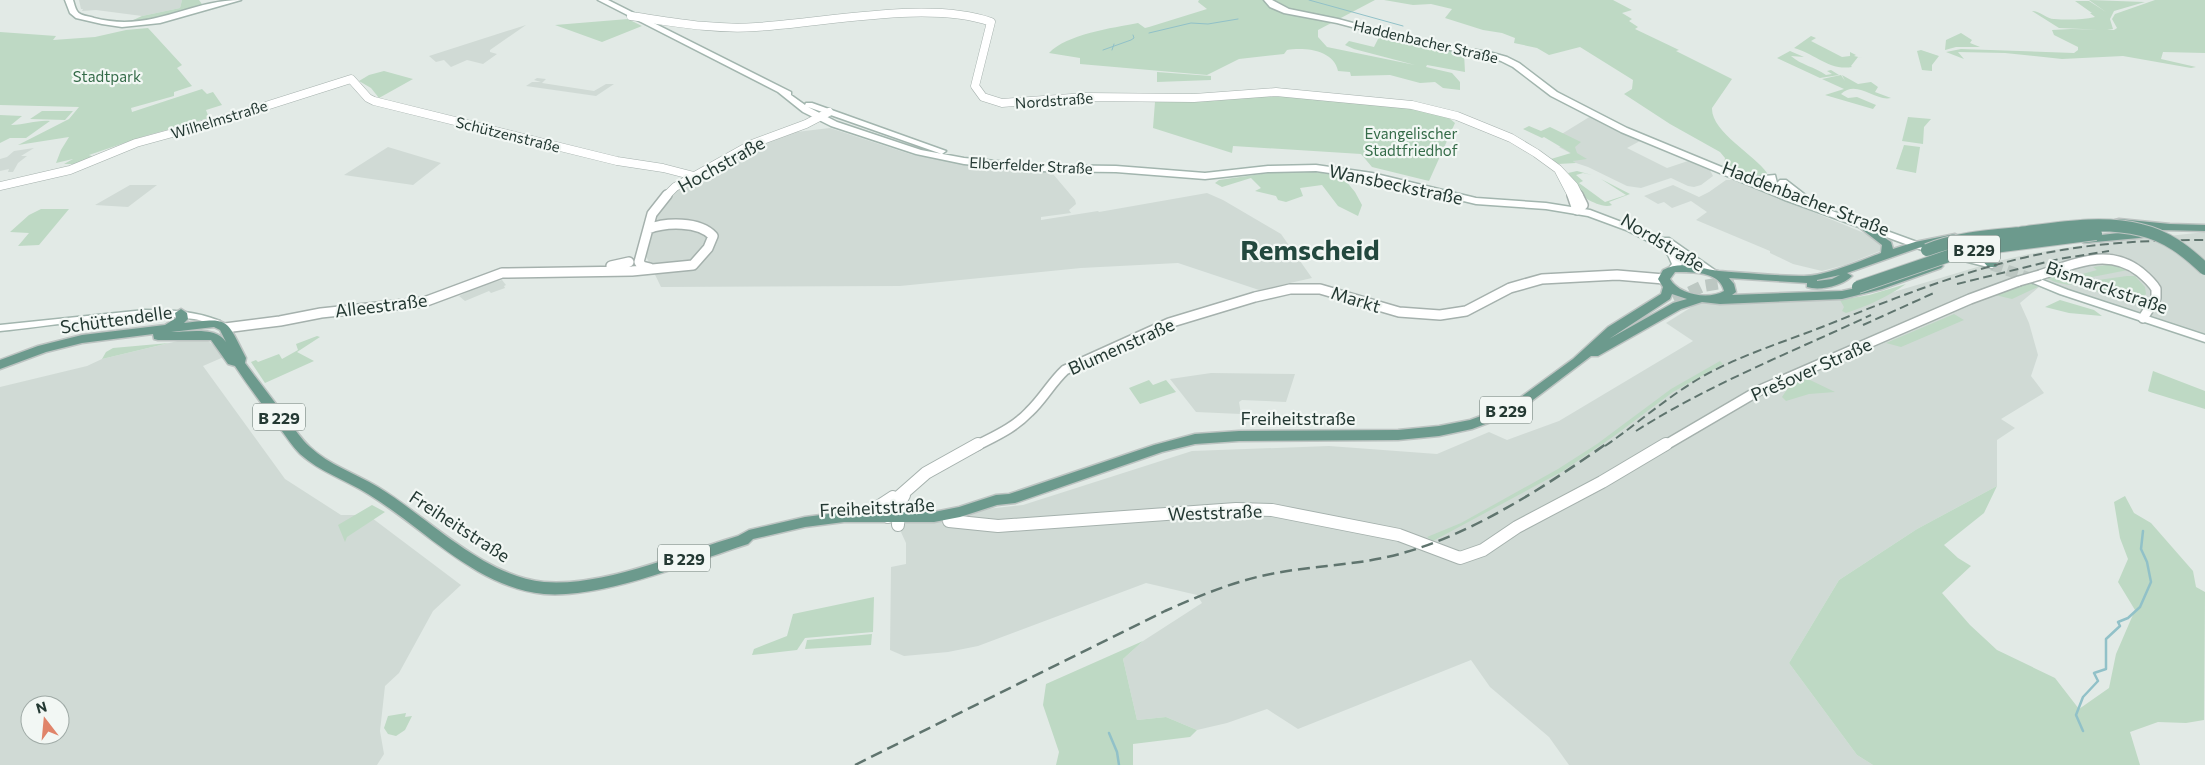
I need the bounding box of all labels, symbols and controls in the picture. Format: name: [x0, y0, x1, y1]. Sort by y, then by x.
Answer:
street label: Haddenbacher Straße: [1352, 16, 1500, 66]
park label: Stadtpark: [73, 67, 141, 85]
street label: Nordstraße: [1014, 88, 1094, 112]
street label: Wilhelmstraße: [169, 96, 270, 142]
street label: Schützenstraße: [454, 112, 562, 156]
park label: Evangelischer Stadtfriedhof: [1364, 124, 1458, 159]
street label: Hochstraße: [674, 131, 768, 197]
street label: Elberfelder Straße: [969, 153, 1093, 177]
street label: Haddenbacher Straße: [1719, 156, 1893, 240]
street label: Wansbeckstraße: [1327, 159, 1465, 209]
street label: Nordstraße: [1617, 208, 1709, 276]
district label: Remscheid: [1240, 232, 1380, 266]
road number: B 229: [1948, 235, 2000, 262]
street label: Bismarckstraße: [2043, 256, 2171, 318]
street label: Markt: [1328, 281, 1384, 317]
street label: Alleestraße: [334, 288, 428, 322]
street label: Schüttendelle: [59, 300, 173, 338]
street label: Blumenstraße: [1064, 313, 1178, 379]
street label: Prešover Straße: [1747, 333, 1875, 405]
road number: B 229: [1480, 396, 1532, 424]
road number: B 229: [253, 404, 305, 431]
street label: Freiheitstraße: [1240, 407, 1356, 429]
street label: Freiheitstraße: [406, 485, 514, 567]
street label: Freiheitstraße: [819, 493, 935, 521]
street label: Weststraße: [1167, 499, 1263, 525]
road number: B 229: [658, 544, 710, 572]
north arrow: [20, 695, 70, 745]
text: N: [34, 697, 49, 717]

